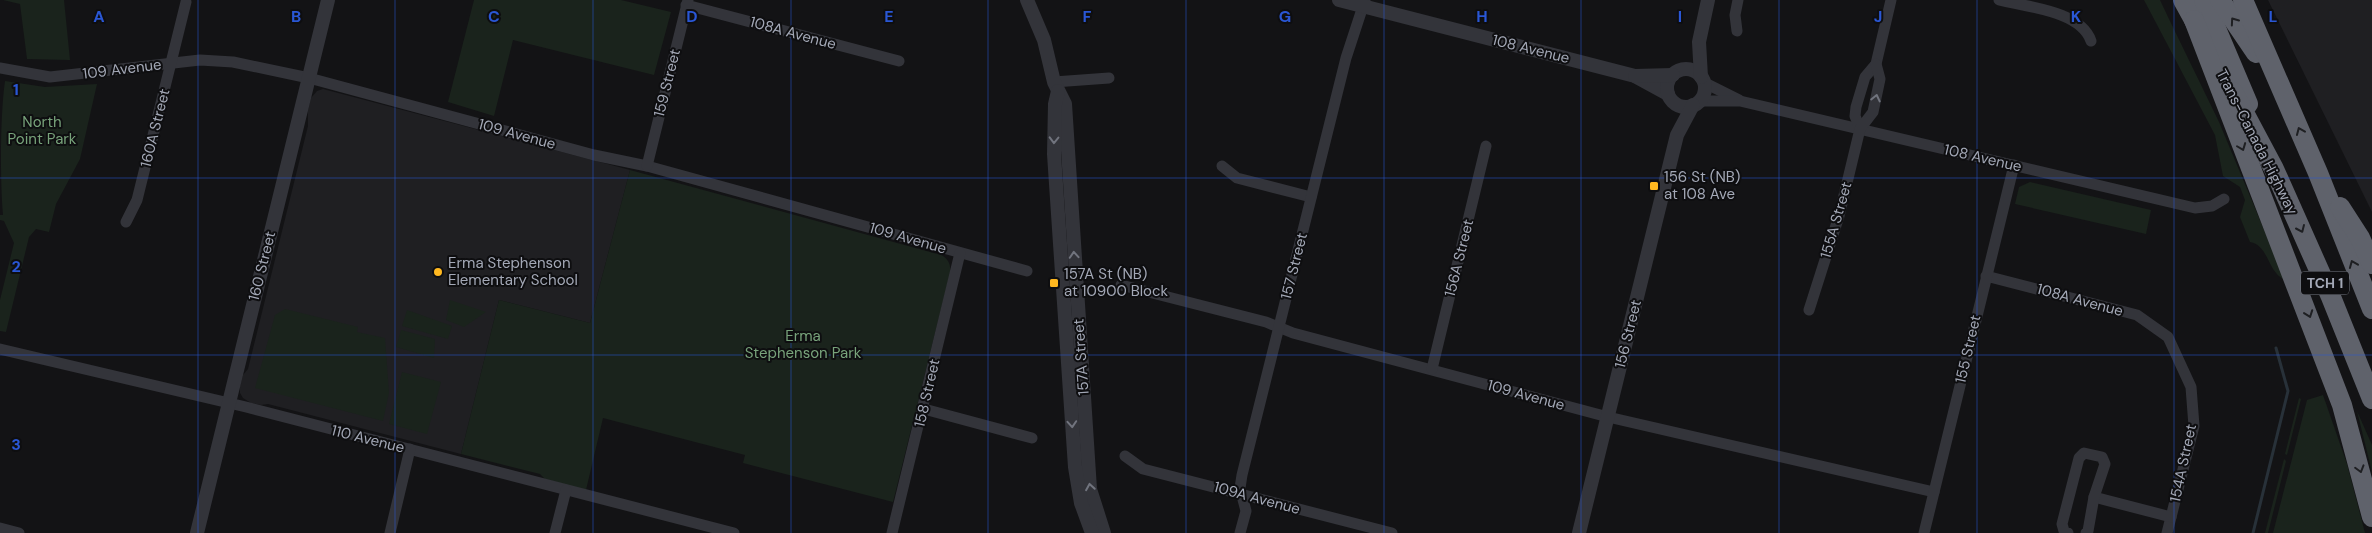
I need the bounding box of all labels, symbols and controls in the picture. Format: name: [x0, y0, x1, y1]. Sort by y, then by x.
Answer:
text: A: [93, 6, 105, 27]
text: B: [291, 6, 301, 27]
text: C: [488, 6, 500, 27]
text: D: [686, 6, 698, 27]
text: E: [884, 6, 894, 27]
text: F: [1083, 6, 1092, 27]
text: G: [1279, 6, 1291, 27]
text: H: [1476, 6, 1488, 27]
text: I: [1678, 6, 1682, 27]
text: J: [1874, 6, 1882, 27]
text: K: [2071, 6, 2082, 27]
text: L: [2269, 6, 2278, 27]
street label: 108A Avenue: [748, 12, 838, 54]
one-way arrow: [2231, 17, 2240, 27]
street label: 108 Avenue: [1490, 30, 1572, 68]
street label: 159 Street: [649, 47, 685, 119]
street label: 109 Avenue: [81, 54, 163, 84]
street label: Trans-Canada Highway: [2212, 66, 2303, 219]
text: 1: [13, 79, 19, 100]
street label: 160A Street: [136, 87, 174, 169]
one-way arrow: [1870, 94, 1881, 102]
park label: North Point Park: [8, 112, 77, 149]
street label: 109 Avenue: [476, 114, 558, 154]
one-way arrow: [2295, 127, 2306, 136]
one-way arrow: [1049, 136, 1060, 144]
street label: 108 Avenue: [1942, 139, 2024, 177]
one-way arrow: [2236, 142, 2247, 151]
place label: 156 St (NB) at 108 Ave: [1664, 167, 1740, 204]
street label: 155A Street: [1816, 179, 1857, 261]
marker: 156 St (NB) at 108 Ave: [1648, 180, 1660, 192]
street label: 109 Avenue: [867, 217, 949, 259]
street label: 156A Street: [1440, 217, 1478, 299]
one-way arrow: [2295, 224, 2305, 233]
street label: 160 Street: [244, 229, 280, 303]
street label: 157 Street: [1276, 230, 1312, 301]
one-way arrow: [1069, 250, 1080, 258]
place label: Erma Stephenson Elementary School: [448, 253, 578, 290]
text: 2: [11, 256, 21, 277]
one-way arrow: [2349, 260, 2360, 269]
place label: 157A St (NB) at 10900 Block: [1064, 264, 1169, 301]
marker: Erma Stephenson Elementary School: [432, 266, 444, 278]
road number: TCH 1: [2301, 272, 2349, 294]
marker: 157A St (NB) at 10900 Block: [1048, 277, 1060, 289]
street label: 108A Avenue: [2035, 279, 2125, 321]
street label: 156 Street: [1610, 298, 1646, 370]
one-way arrow: [2303, 310, 2313, 318]
street label: 155 Street: [1950, 313, 1986, 385]
street label: 157A Street: [1068, 318, 1094, 396]
park label: Erma Stephenson Park: [745, 326, 862, 363]
street label: 158 Street: [909, 357, 945, 429]
street label: 109 Avenue: [1485, 375, 1567, 415]
street label: 110 Avenue: [329, 420, 407, 458]
one-way arrow: [1067, 420, 1078, 428]
street label: 154A Street: [2165, 422, 2201, 504]
text: 3: [11, 434, 21, 455]
one-way arrow: [2354, 464, 2365, 473]
street label: 109A Avenue: [1212, 477, 1302, 519]
one-way arrow: [1086, 482, 1096, 491]

